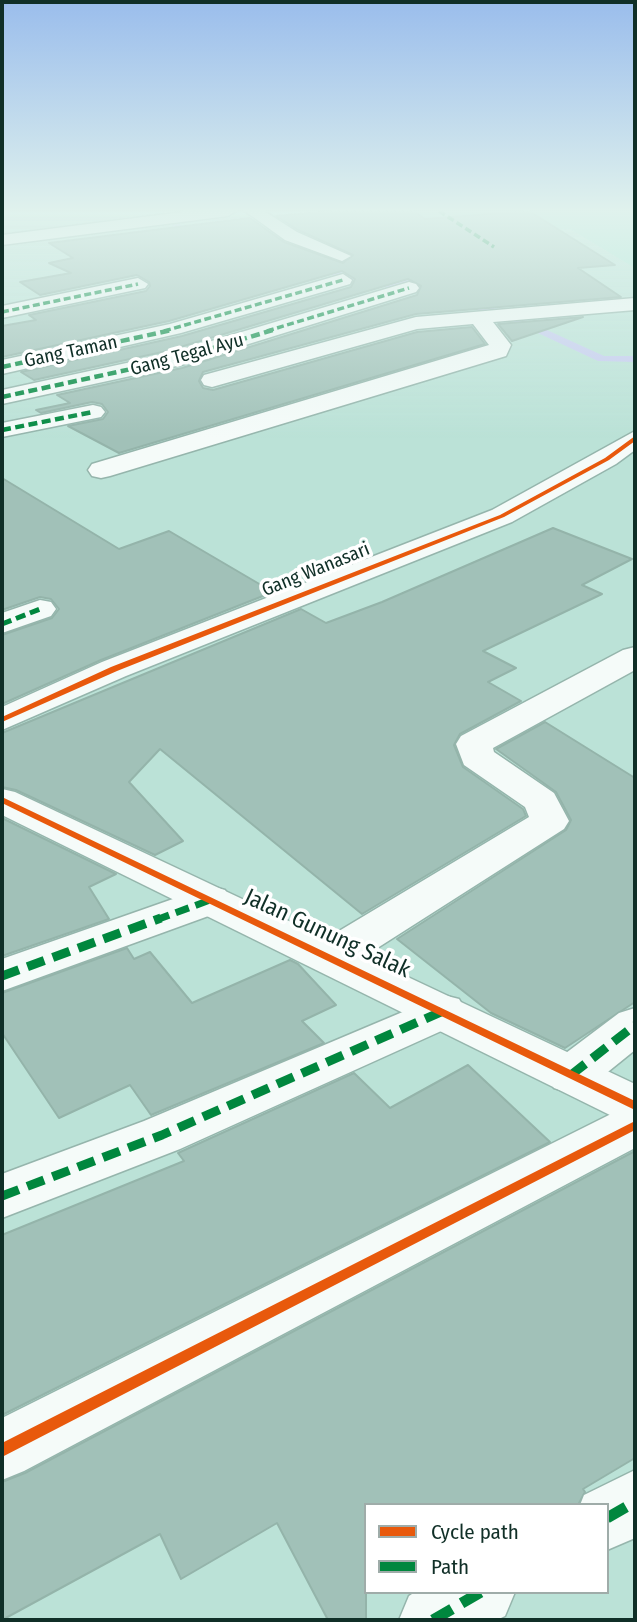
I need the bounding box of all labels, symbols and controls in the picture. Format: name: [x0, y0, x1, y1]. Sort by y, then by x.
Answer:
street label: Gang Tegal Ayu: [128, 329, 246, 381]
street label: Gang Taman: [22, 331, 120, 373]
street label: Gang Wanasari: [259, 538, 373, 602]
street label: Jalan Gunung Salak: [240, 883, 414, 985]
legend: [364, 1503, 609, 1594]
text: Cycle path: [431, 1519, 519, 1545]
text: Path: [431, 1554, 469, 1580]

